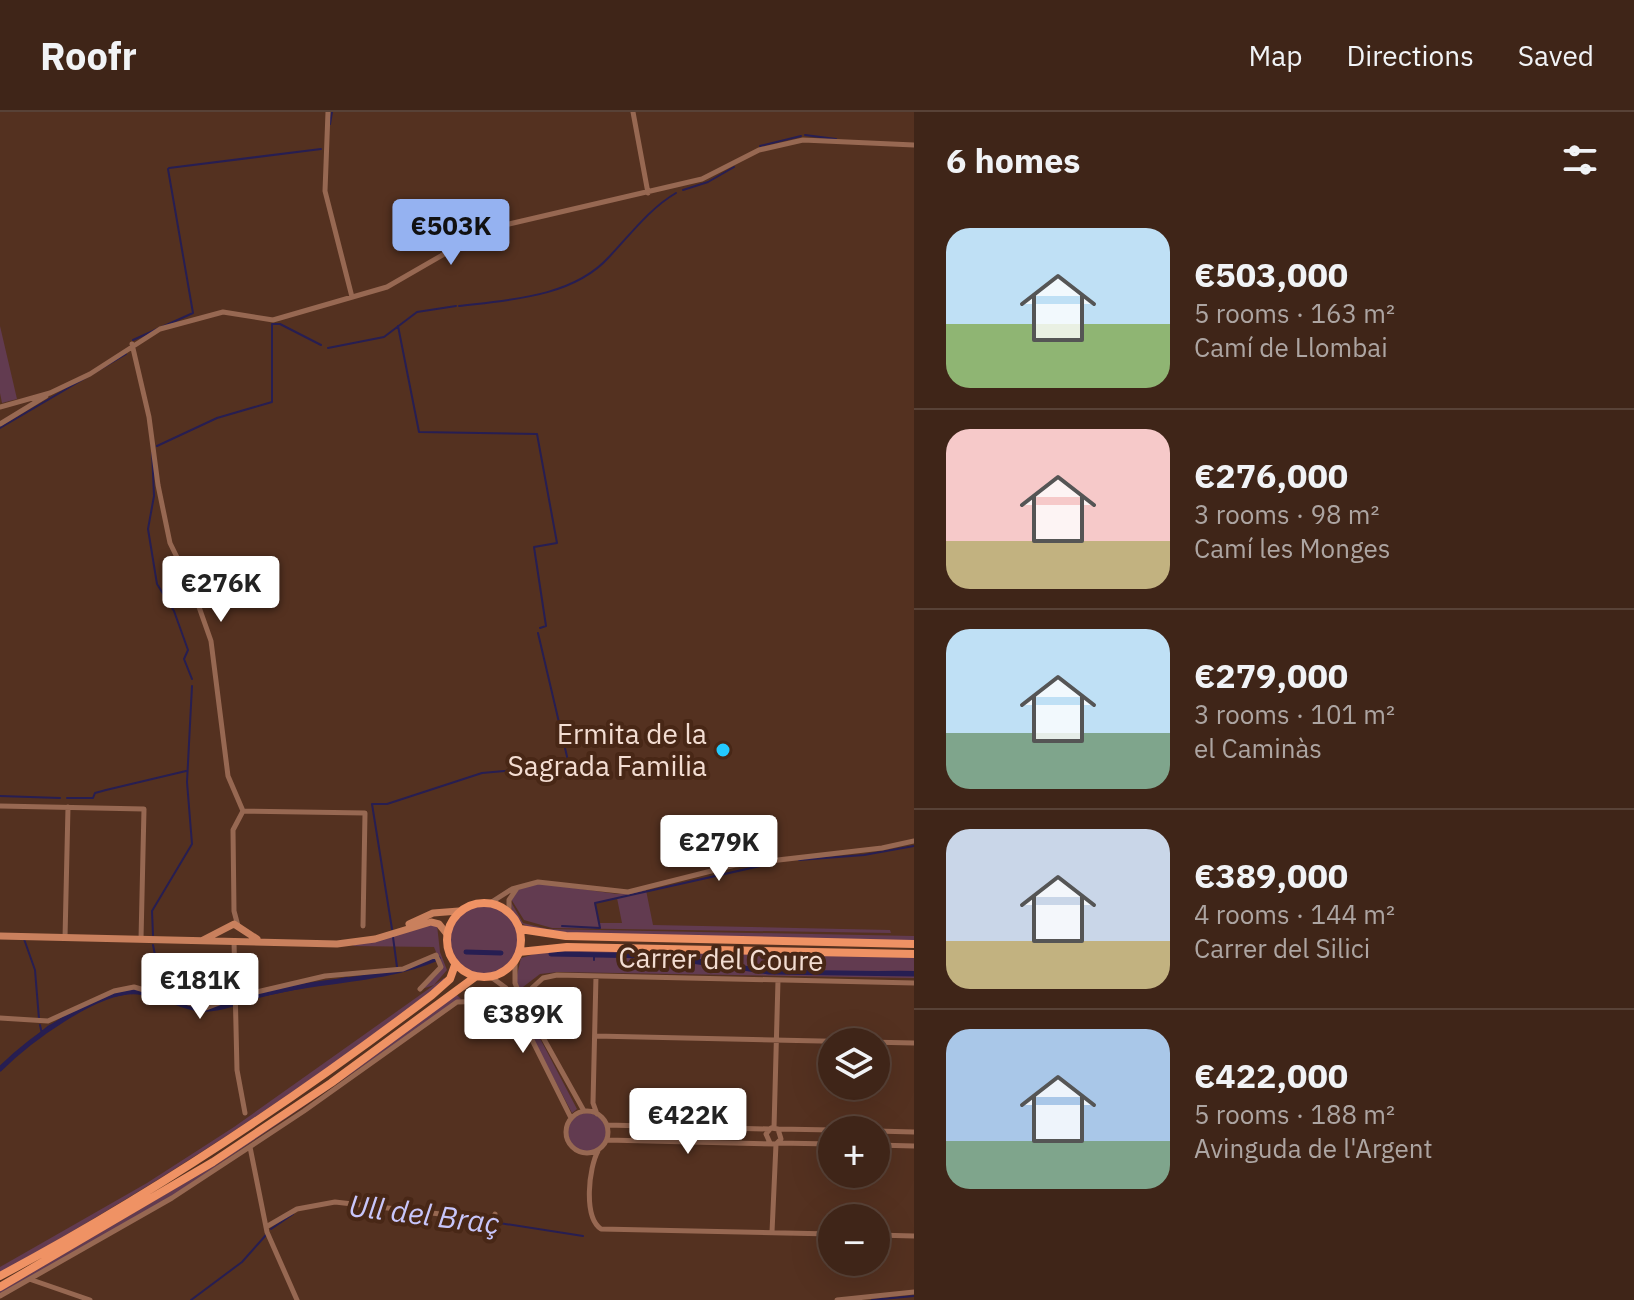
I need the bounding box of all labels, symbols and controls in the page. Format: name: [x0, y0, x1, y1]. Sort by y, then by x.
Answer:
text: Roofr: [40, 31, 137, 80]
text: Map: [1248, 37, 1302, 74]
text: Directions: [1346, 37, 1474, 74]
text: Saved: [1518, 37, 1594, 74]
text: 6 homes: [946, 138, 1081, 182]
icon: filters: [1558, 138, 1602, 182]
pin: €503K: [395, 199, 507, 267]
text: €503K: [410, 208, 492, 242]
text: €503,000: [1194, 252, 1348, 296]
icon: home: [1010, 260, 1106, 356]
text: 5 rooms · 163 m²: [1194, 296, 1395, 330]
text: Camí de Llombai: [1194, 330, 1388, 364]
text: €276,000: [1194, 453, 1348, 497]
icon: home: [1010, 461, 1106, 557]
text: 3 rooms · 98 m²: [1194, 497, 1379, 531]
text: Camí les Monges: [1194, 531, 1390, 565]
pin: €276K: [165, 556, 277, 624]
text: €276K: [180, 565, 262, 599]
text: €279,000: [1194, 653, 1348, 697]
icon: home: [1010, 661, 1106, 757]
text: 3 rooms · 101 m²: [1194, 697, 1395, 731]
place label: Ermita de la Sagrada Familia: [508, 715, 707, 784]
text: el Caminàs: [1194, 731, 1322, 765]
marker: Ermita de la Sagrada Familia: [714, 741, 732, 759]
pin: €279K: [663, 815, 775, 883]
text: €279K: [678, 824, 760, 858]
text: €389,000: [1194, 853, 1348, 897]
icon: home: [1010, 861, 1106, 957]
text: 4 rooms · 144 m²: [1194, 897, 1395, 931]
text: Carrer del Silici: [1194, 931, 1370, 965]
street label: Carrer del Coure: [618, 938, 824, 979]
pin: €181K: [144, 953, 256, 1021]
text: €181K: [159, 962, 241, 996]
pin: €389K: [467, 987, 579, 1055]
text: €389K: [482, 996, 564, 1030]
map controls: [818, 1028, 890, 1276]
button: layers: [818, 1028, 890, 1100]
text: €422,000: [1194, 1053, 1348, 1097]
icon: home: [1010, 1061, 1106, 1157]
pin: €422K: [632, 1088, 744, 1156]
text: €422K: [647, 1097, 729, 1131]
text: 5 rooms · 188 m²: [1194, 1097, 1395, 1131]
button: +: [818, 1116, 890, 1188]
text: Avinguda de l'Argent: [1194, 1131, 1433, 1165]
water label: Ull del Braç: [346, 1185, 502, 1242]
button: −: [818, 1204, 890, 1276]

